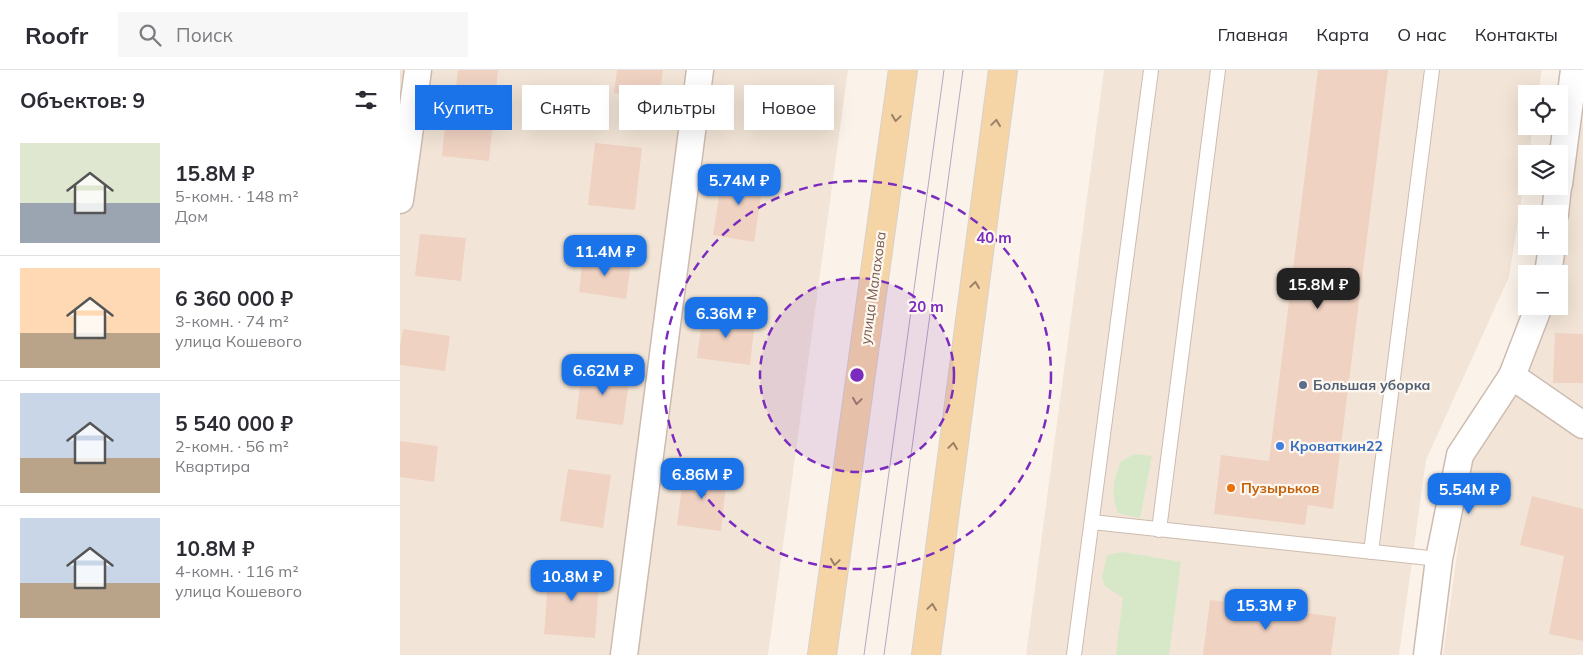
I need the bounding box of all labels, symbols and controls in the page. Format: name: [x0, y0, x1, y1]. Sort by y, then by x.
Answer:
search box: [118, 12, 468, 57]
text: Roofr: [25, 20, 88, 50]
icon: search: [136, 21, 164, 49]
text: Поиск: [176, 23, 233, 47]
text: Главная: [1218, 23, 1288, 46]
text: Карта: [1316, 23, 1369, 46]
text: О нас: [1397, 23, 1447, 46]
text: Контакты: [1475, 23, 1558, 46]
chip: Купить: [415, 85, 512, 130]
chip: Снять: [522, 85, 609, 130]
chip: Фильтры: [619, 85, 734, 130]
chip: Новое: [744, 85, 834, 130]
map controls: [1518, 85, 1568, 315]
button: locate: [1518, 85, 1568, 135]
icon: filters: [352, 86, 380, 114]
text: Объектов: 9: [20, 87, 145, 113]
one-way arrow: [891, 115, 902, 123]
one-way arrow: [990, 119, 1001, 127]
button: layers: [1518, 145, 1568, 195]
text: 15.8M ₽: [175, 160, 255, 186]
icon: home: [60, 163, 120, 223]
pin: 5.74M ₽: [693, 164, 785, 206]
text: 5.74M ₽: [709, 170, 769, 190]
text: 5-комн. · 148 m²: [175, 186, 299, 206]
button: +: [1518, 205, 1568, 255]
text: Дом: [175, 206, 208, 226]
text: 40 m: [976, 228, 1012, 247]
street label: улица Малахова: [856, 230, 890, 346]
pin: 11.4M ₽: [559, 234, 651, 277]
text: 11.4M ₽: [575, 241, 635, 261]
button: −: [1518, 265, 1568, 315]
pin: 15.8M ₽: [1272, 268, 1364, 310]
text: 15.8M ₽: [1288, 274, 1348, 294]
one-way arrow: [969, 280, 980, 288]
text: 6 360 000 ₽: [175, 285, 293, 311]
icon: home: [60, 288, 120, 348]
pin: 6.36M ₽: [680, 296, 772, 339]
text: 20 m: [908, 297, 944, 316]
text: 6.36M ₽: [696, 303, 756, 323]
text: 3-комн. · 74 m²: [175, 311, 289, 331]
text: улица Кошевого: [175, 331, 302, 351]
pin: 6.62M ₽: [557, 354, 649, 396]
text: 6.62M ₽: [573, 360, 633, 380]
centre of rings: [848, 366, 866, 384]
place label: Большая уборка: [1313, 376, 1431, 394]
marker: Большая уборка: [1297, 379, 1309, 391]
one-way arrow: [853, 396, 863, 405]
text: 5 540 000 ₽: [175, 410, 293, 436]
icon: home: [60, 413, 120, 473]
text: 2-комн. · 56 m²: [175, 436, 289, 456]
place label: Кроваткин22: [1290, 437, 1383, 455]
marker: Кроваткин22: [1274, 440, 1286, 452]
one-way arrow: [948, 441, 958, 450]
text: Квартира: [175, 456, 250, 476]
pin: 6.86M ₽: [656, 458, 748, 500]
text: 6.86M ₽: [672, 464, 732, 484]
pin: 5.54M ₽: [1423, 472, 1515, 515]
place label: Пузырьков: [1241, 479, 1319, 497]
text: 5.54M ₽: [1439, 479, 1499, 499]
marker: Пузырьков: [1225, 482, 1237, 494]
text: 10.8M ₽: [175, 535, 255, 561]
icon: home: [60, 538, 120, 598]
one-way arrow: [831, 557, 841, 566]
pin: 10.8M ₽: [526, 560, 618, 602]
text: 4-комн. · 116 m²: [175, 561, 299, 581]
text: 10.8M ₽: [542, 566, 602, 586]
text: улица Кошевого: [175, 581, 302, 601]
pin: 15.3M ₽: [1220, 588, 1312, 631]
text: 15.3M ₽: [1236, 595, 1296, 615]
one-way arrow: [926, 602, 937, 610]

